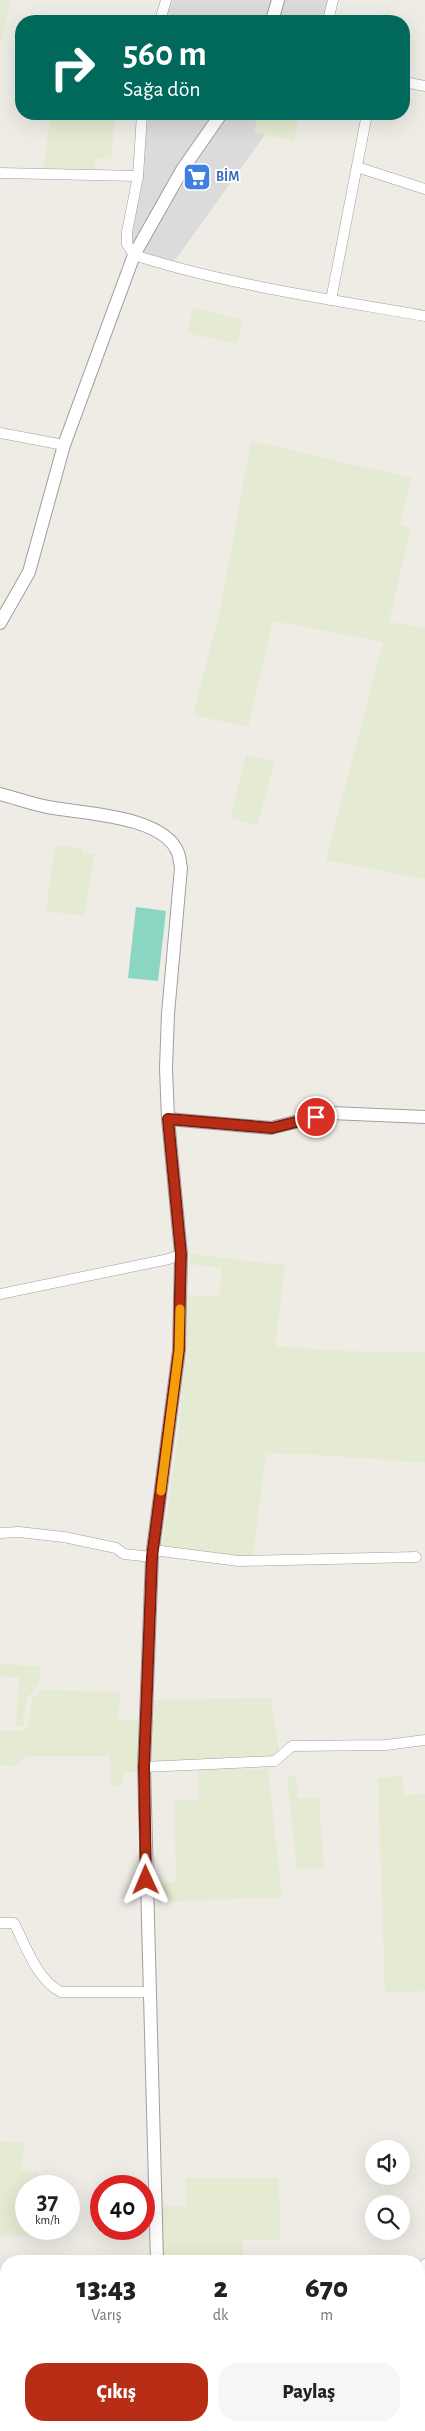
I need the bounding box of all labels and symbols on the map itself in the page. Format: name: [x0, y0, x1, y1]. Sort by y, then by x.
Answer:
supermarket icon: BİM: [182, 162, 212, 192]
place label: BİM: [216, 168, 239, 184]
pin: [295, 1096, 337, 1138]
position arrow: [119, 1853, 171, 1905]
speed limit sign: 40: [90, 2175, 155, 2240]

